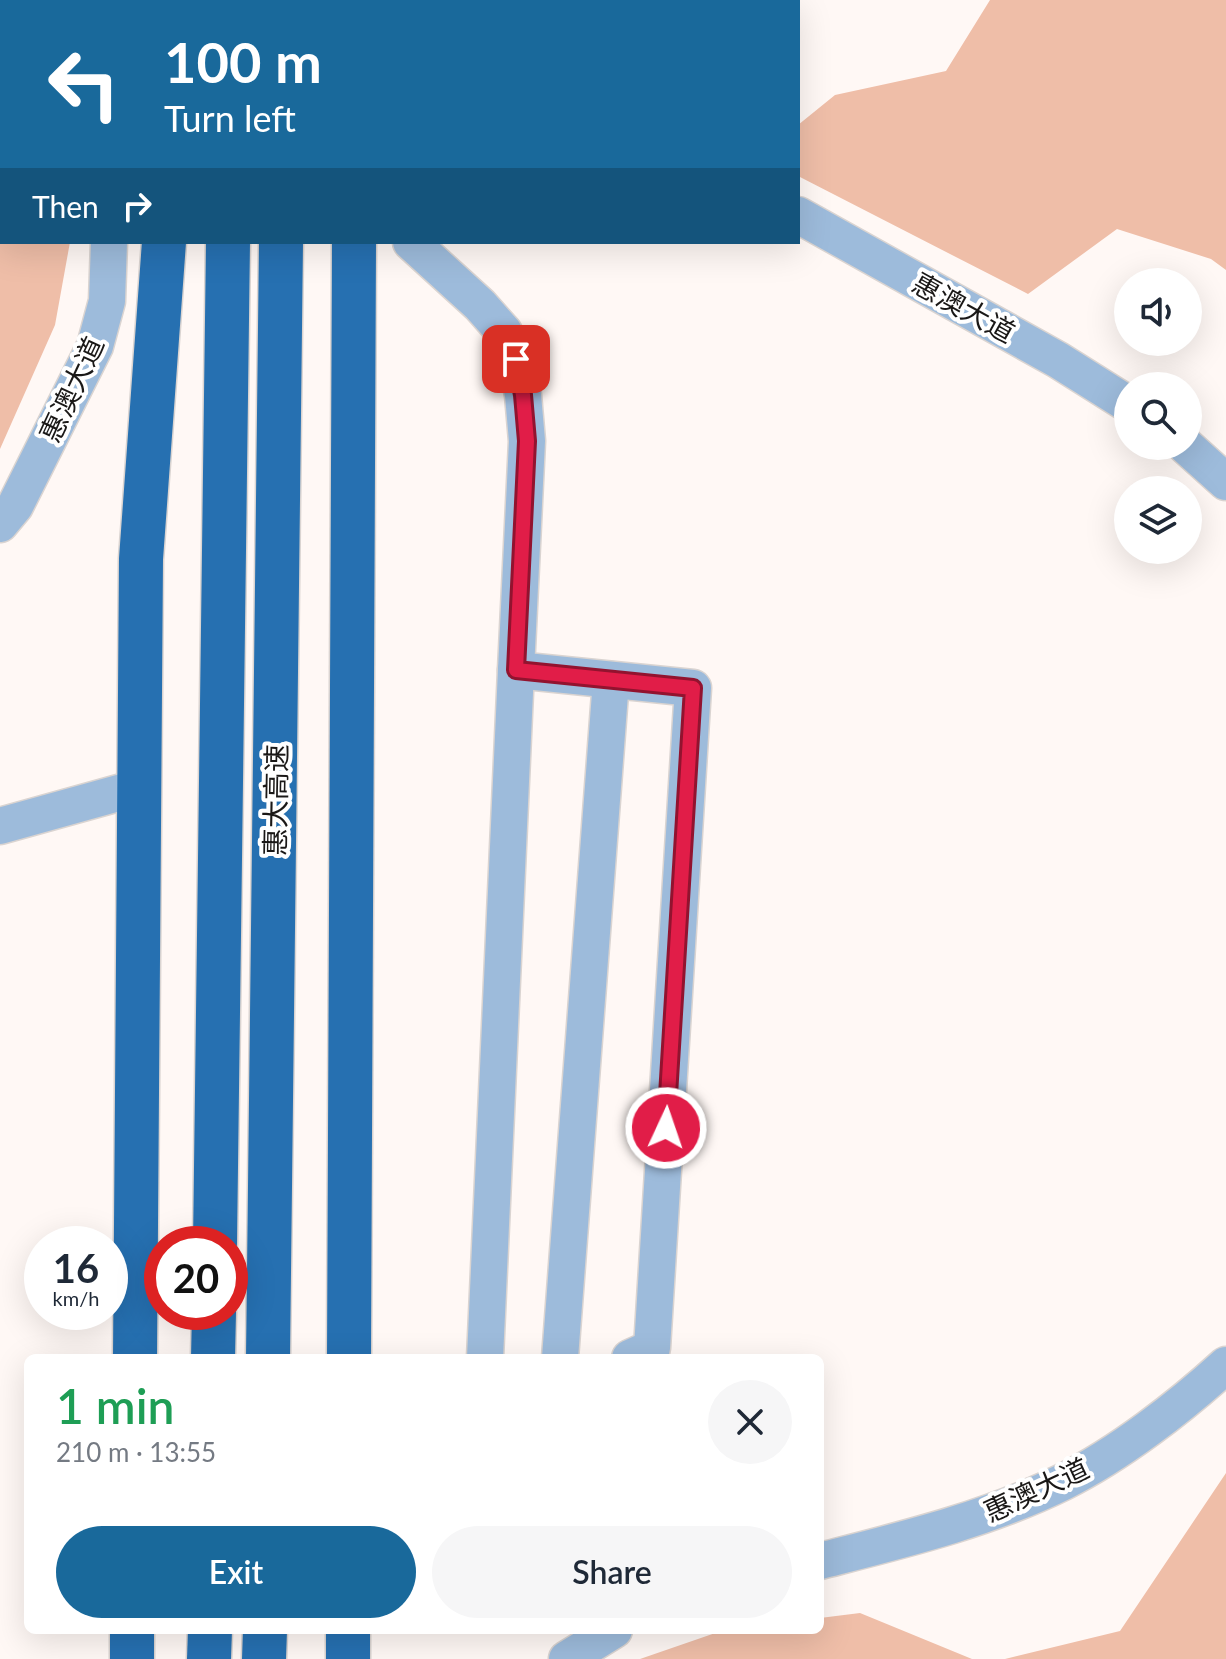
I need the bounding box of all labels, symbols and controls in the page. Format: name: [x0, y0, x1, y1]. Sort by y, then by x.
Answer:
text: 100 m: [164, 28, 322, 95]
icon: left: [32, 32, 136, 136]
text: Turn left: [164, 96, 296, 140]
icon: right: [115, 184, 159, 228]
text: Then: [32, 188, 99, 224]
street label: 惠澳大道: [907, 265, 1021, 349]
map controls: [1114, 268, 1202, 564]
button: sound: [1114, 268, 1202, 356]
pin: [482, 325, 550, 393]
street label: 惠澳大道: [32, 331, 110, 447]
icon: arrive: [494, 337, 538, 381]
button: search: [1114, 372, 1202, 460]
button: layers: [1114, 476, 1202, 564]
street label: 惠大高速: [257, 744, 293, 856]
position arrow: [624, 1086, 708, 1170]
speed limit sign: 20: [144, 1226, 248, 1330]
text: 16: [53, 1244, 99, 1292]
text: km/h: [53, 1286, 99, 1310]
text: 1 min: [56, 1377, 174, 1434]
button: close: [708, 1380, 792, 1464]
text: 210 m · 13:55: [56, 1436, 216, 1468]
street label: 惠澳大道: [978, 1450, 1094, 1528]
button: Exit: [56, 1526, 416, 1618]
button: Share: [432, 1526, 792, 1618]

